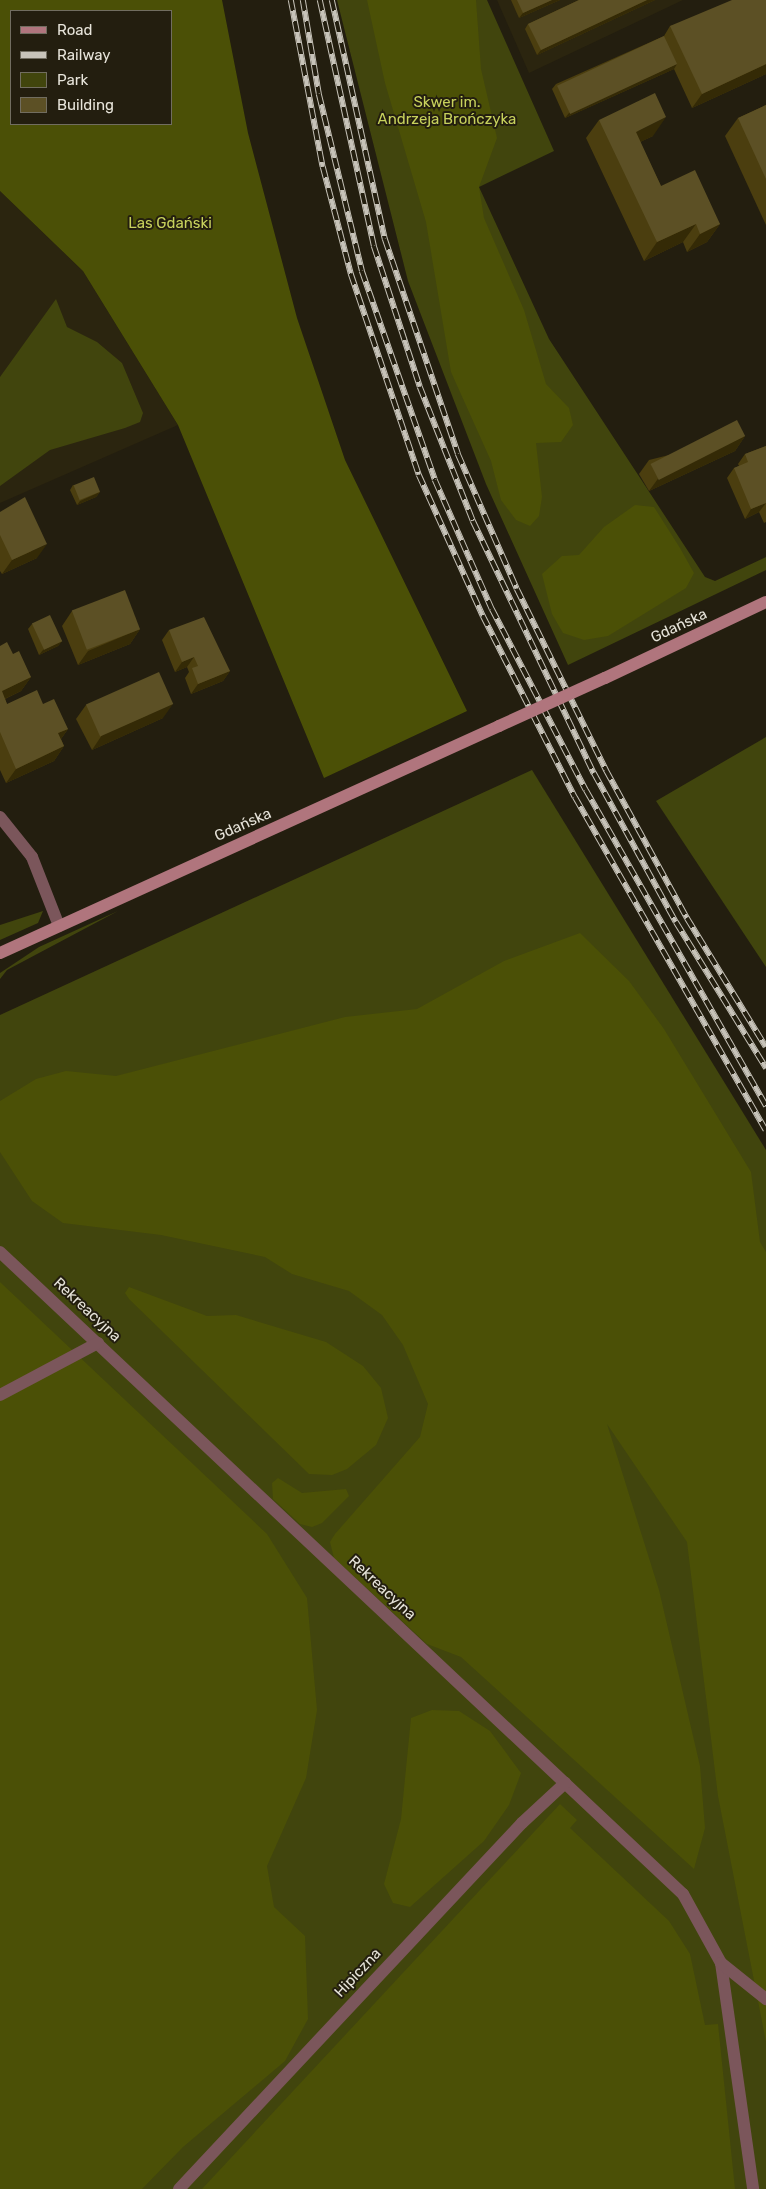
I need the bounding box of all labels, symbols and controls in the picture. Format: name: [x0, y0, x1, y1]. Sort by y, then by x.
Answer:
legend: [10, 10, 172, 125]
text: Road: [57, 21, 93, 39]
text: Railway: [57, 46, 111, 64]
text: Park: [57, 71, 88, 89]
park label: Skwer im. Andrzeja Brończyka: [378, 93, 516, 128]
text: Building: [57, 96, 114, 114]
park label: Las Gdański: [128, 215, 212, 233]
street label: Gdańska: [648, 605, 710, 647]
street label: Gdańska: [212, 805, 274, 845]
street label: Rekreacyjna: [50, 1274, 124, 1346]
street label: Rekreacyjna: [345, 1552, 419, 1624]
street label: Hipiczna: [331, 1945, 385, 2001]

